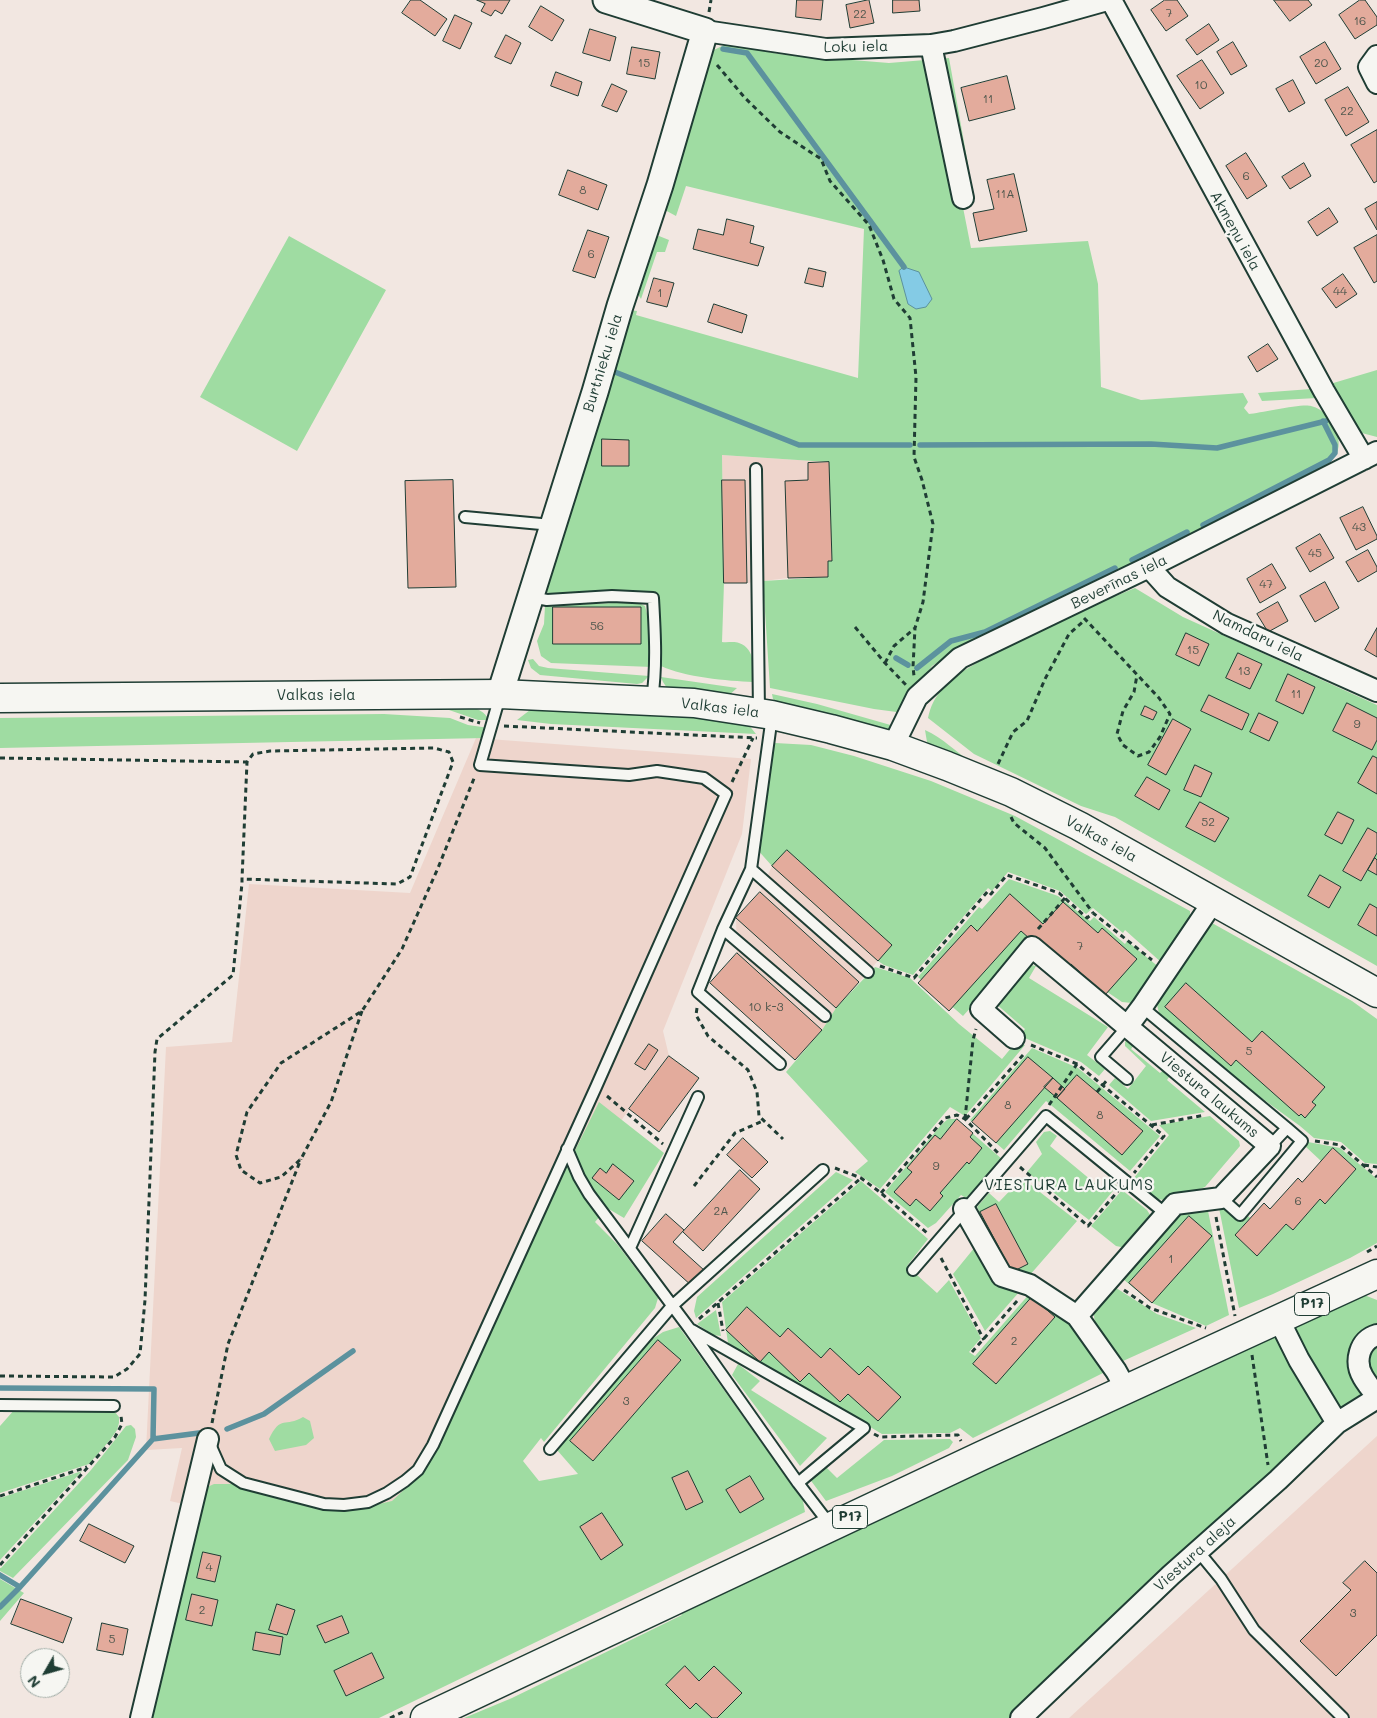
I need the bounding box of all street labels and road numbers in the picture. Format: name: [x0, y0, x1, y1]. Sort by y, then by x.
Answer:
street label: Loku iela: [823, 37, 889, 57]
street label: Akmeņu iela: [1206, 188, 1264, 274]
street label: Burtnieku iela: [580, 312, 626, 414]
street label: Beverīnas iela: [1068, 551, 1170, 613]
street label: Namdaru iela: [1210, 606, 1306, 666]
street label: Valkas iela: [276, 686, 356, 704]
street label: Valkas iela: [680, 694, 760, 722]
street label: Valkas iela: [1062, 812, 1140, 866]
street label: Viestura laukums: [1156, 1048, 1262, 1142]
road number: P17: [1294, 1292, 1330, 1316]
road number: P17: [832, 1505, 868, 1528]
street label: Viestura aleja: [1150, 1512, 1240, 1596]

